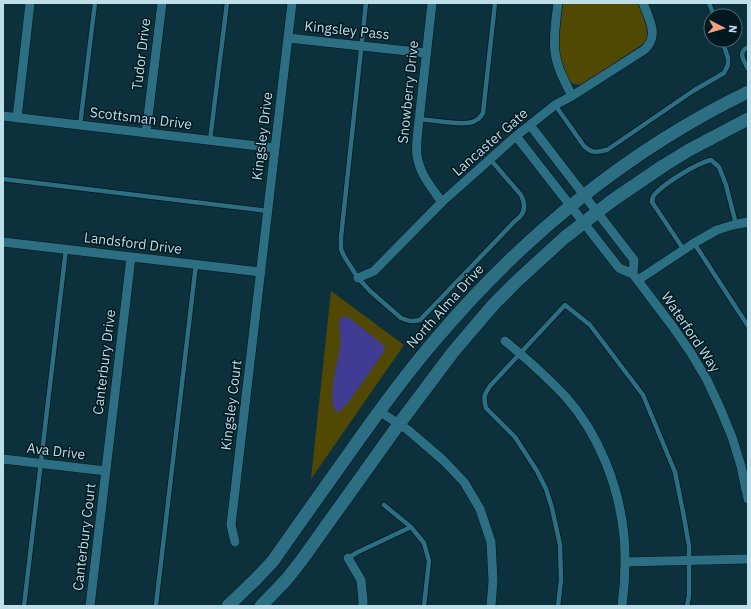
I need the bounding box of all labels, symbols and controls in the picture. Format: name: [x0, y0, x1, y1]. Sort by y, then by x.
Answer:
north arrow: [703, 8, 743, 48]
street label: Tudor Drive: [128, 17, 154, 91]
street label: Kingsley Pass: [303, 17, 391, 43]
text: N: [726, 24, 740, 34]
street label: Snowberry Drive: [394, 39, 422, 144]
street label: Kingsley Drive: [248, 91, 276, 181]
street label: Scottsman Drive: [89, 103, 193, 133]
street label: Lancaster Gate: [448, 104, 532, 180]
street label: Landsford Drive: [83, 228, 183, 258]
street label: North Alma Drive: [402, 260, 488, 352]
street label: Waterford Way: [658, 288, 724, 376]
street label: Canterbury Drive: [89, 308, 119, 416]
street label: Kingsley Court: [217, 359, 245, 451]
street label: Ava Drive: [26, 438, 87, 464]
street label: Canterbury Court: [68, 482, 100, 592]

